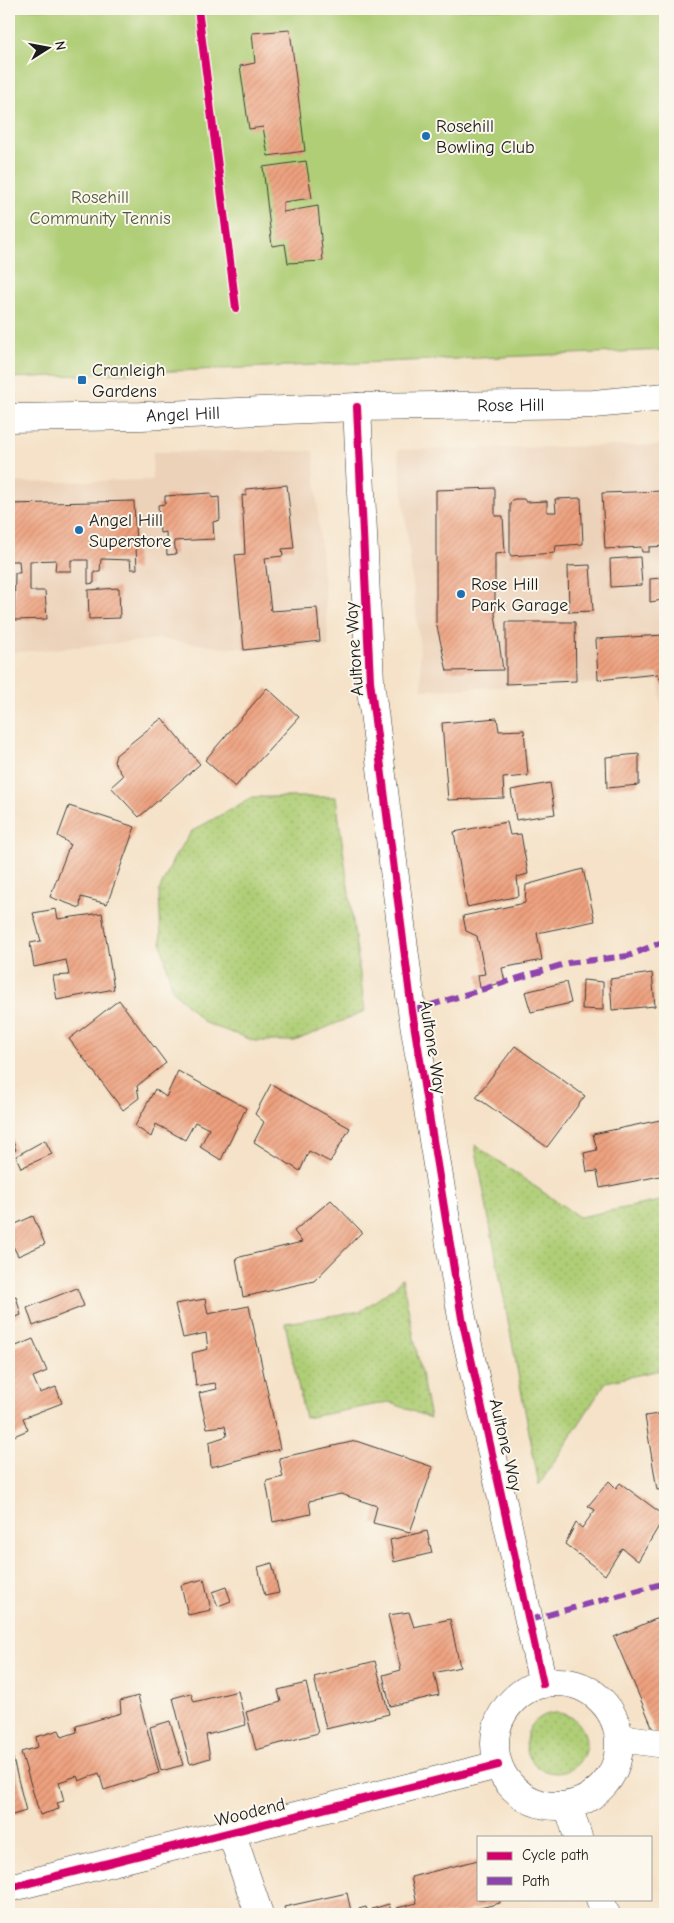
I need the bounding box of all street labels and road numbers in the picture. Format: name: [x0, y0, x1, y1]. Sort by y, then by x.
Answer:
street label: Rose Hill: [477, 395, 545, 416]
street label: Angel Hill: [146, 403, 220, 427]
street label: Aultone Way: [341, 600, 368, 697]
street label: Aultone Way: [415, 999, 450, 1096]
street label: Aultone Way: [485, 1397, 527, 1494]
street label: Woodend: [213, 1794, 288, 1831]

